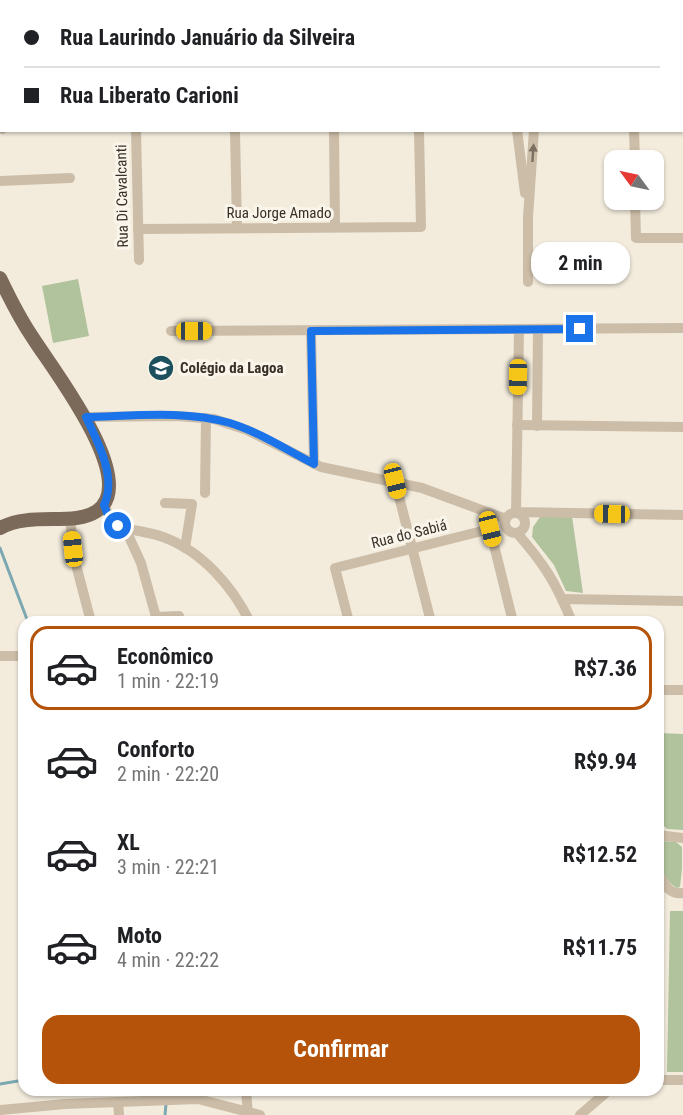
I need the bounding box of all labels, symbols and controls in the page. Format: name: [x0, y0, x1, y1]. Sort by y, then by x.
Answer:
text: Rua Laurindo Januário da Silveira: [60, 25, 355, 50]
text: Rua Liberato Carioni: [60, 83, 239, 108]
one-way arrow: [528, 143, 538, 162]
street label: Rua Di Cavalcanti: [112, 144, 132, 248]
north arrow: [604, 150, 664, 210]
map controls: [604, 150, 664, 210]
street label: Rua Jorge Amado: [226, 204, 332, 222]
callout: 2 min: [530, 242, 630, 284]
text: 2 min: [558, 251, 603, 275]
route end: [566, 315, 593, 342]
car: [176, 322, 212, 340]
school or university icon: Colégio da Lagoa: [146, 353, 176, 383]
place label: Colégio da Lagoa: [180, 359, 284, 377]
car: [509, 359, 527, 395]
car: [382, 461, 408, 501]
car: [594, 505, 630, 523]
car: [477, 509, 503, 549]
route start: [104, 512, 131, 539]
street label: Rua do Sabiá: [369, 516, 449, 552]
car: [62, 530, 84, 568]
icon: car: [45, 641, 99, 695]
text: Econômico: [117, 644, 213, 669]
text: R$7.36: [574, 656, 637, 681]
text: 1 min · 22:19: [117, 669, 219, 693]
icon: car: [45, 734, 99, 788]
text: Conforto: [117, 737, 195, 762]
text: R$9.94: [574, 749, 637, 774]
text: 2 min · 22:20: [117, 762, 219, 786]
icon: car: [45, 827, 99, 881]
text: XL: [117, 830, 140, 855]
text: R$12.52: [563, 842, 637, 867]
text: 3 min · 22:21: [117, 855, 219, 879]
icon: car: [45, 920, 99, 974]
text: Moto: [117, 923, 162, 948]
text: R$11.75: [563, 935, 637, 960]
text: 4 min · 22:22: [117, 948, 219, 972]
button: Confirmar: [42, 1015, 640, 1084]

